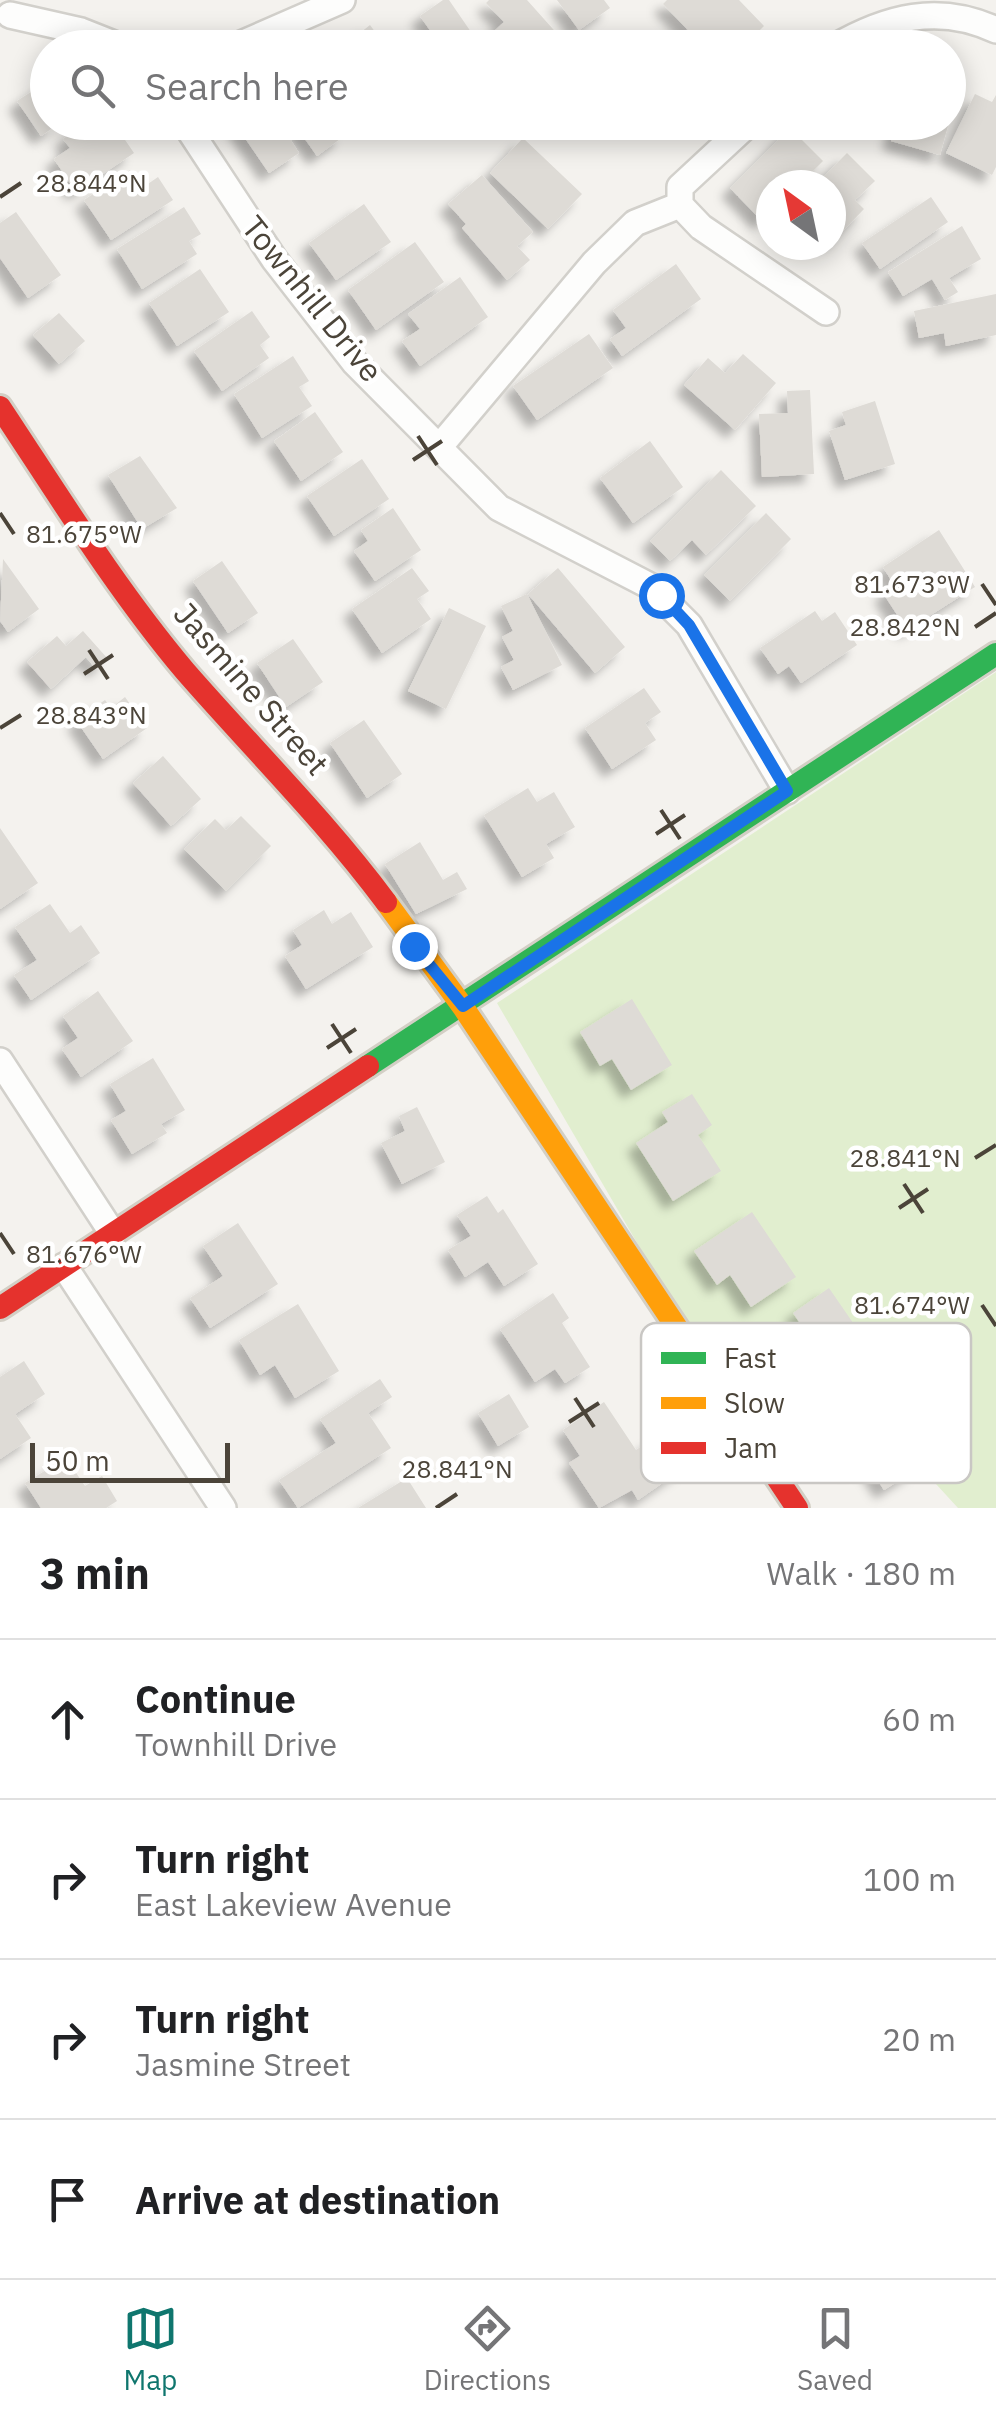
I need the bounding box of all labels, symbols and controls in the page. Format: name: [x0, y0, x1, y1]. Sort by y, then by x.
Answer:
search box: [30, 30, 966, 140]
icon: search: [65, 58, 120, 113]
text: Search here: [145, 61, 349, 110]
text: 28.844°N: [35, 166, 147, 199]
north arrow: [756, 170, 846, 260]
street label: Townhill Drive: [233, 207, 393, 390]
text: 81.675°W: [26, 517, 142, 550]
text: 81.673°W: [854, 567, 970, 600]
route start: [639, 573, 685, 619]
street label: Jasmine Street: [165, 593, 338, 784]
text: 28.842°N: [849, 610, 961, 643]
text: 28.843°N: [35, 698, 147, 731]
route end: [392, 924, 438, 970]
text: 28.841°N: [849, 1141, 961, 1174]
text: 81.676°W: [26, 1237, 142, 1270]
text: 81.674°W: [854, 1288, 970, 1321]
legend: [641, 1323, 971, 1483]
text: Fast: [724, 1339, 777, 1376]
text: Slow: [724, 1384, 785, 1421]
text: Jam: [724, 1429, 778, 1466]
scale bar: [30, 1438, 230, 1482]
text: 50 m: [45, 1442, 110, 1479]
text: 28.841°N: [401, 1452, 513, 1485]
text: 3 min: [40, 1546, 150, 1601]
text: Walk · 180 m: [767, 1552, 956, 1594]
text: Continue: [135, 1674, 296, 1723]
icon: ahead: [40, 1692, 95, 1747]
text: 60 m: [882, 1698, 956, 1740]
text: Townhill Drive: [135, 1723, 337, 1765]
text: Turn right: [135, 1834, 310, 1883]
icon: right: [40, 1852, 95, 1907]
text: 100 m: [863, 1858, 956, 1900]
text: East Lakeview Avenue: [135, 1883, 452, 1925]
text: Turn right: [135, 1994, 310, 2043]
icon: right: [40, 2012, 95, 2067]
text: 20 m: [882, 2018, 956, 2060]
text: Jasmine Street: [135, 2043, 351, 2085]
icon: arrive: [40, 2172, 95, 2227]
text: Arrive at destination: [135, 2175, 500, 2224]
tab: Map: [123, 2301, 178, 2398]
tab: Directions: [424, 2301, 551, 2398]
tab: Saved: [797, 2301, 873, 2398]

